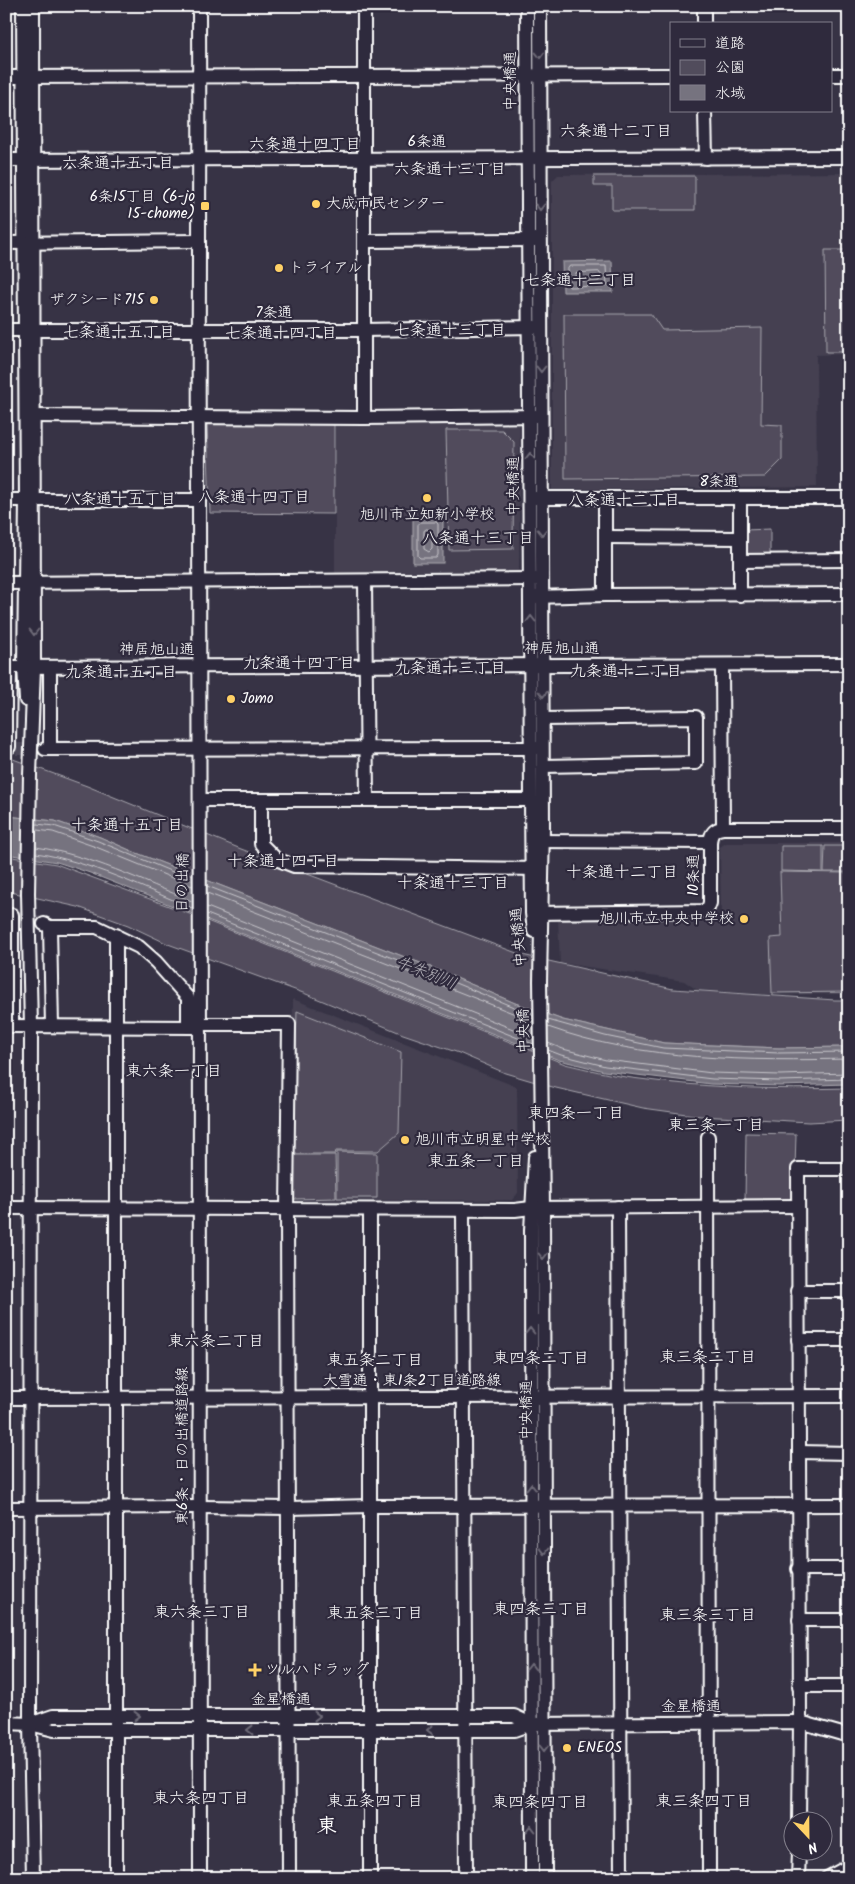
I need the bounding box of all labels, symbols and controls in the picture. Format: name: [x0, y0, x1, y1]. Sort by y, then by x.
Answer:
legend: [670, 22, 832, 112]
text: 道路: [715, 32, 745, 56]
street label: 中央橋通: [499, 51, 523, 111]
one-way arrow: [535, 52, 545, 59]
text: 公園: [715, 56, 745, 80]
text: 水域: [715, 82, 745, 106]
district label: 六条通十二丁目: [560, 119, 672, 144]
street label: 6条通: [408, 130, 446, 154]
district label: 六条通十四丁目: [249, 132, 361, 157]
district label: 六条通十五丁目: [62, 151, 174, 176]
district label: 六条通十三丁目: [394, 157, 506, 182]
place label: 6条15丁目 (6-jo 15-chome): [90, 185, 195, 226]
place label: 大成市民センター: [326, 192, 445, 216]
marker: 大成市民センター: [310, 198, 322, 210]
marker: 6条15丁目 (6-jo 15-chome): [199, 200, 211, 212]
one-way arrow: [535, 204, 545, 211]
place label: トライアル: [289, 256, 363, 280]
marker: トライアル: [273, 262, 285, 274]
district label: 七条通十二丁目: [524, 268, 636, 293]
place label: ザクシード715: [50, 288, 145, 312]
marker: ザクシード715: [148, 294, 160, 306]
street label: 7条通: [256, 301, 292, 325]
district label: 七条通十三丁目: [394, 318, 506, 343]
district label: 七条通十五丁目: [63, 320, 175, 345]
district label: 七条通十四丁目: [225, 321, 337, 346]
one-way arrow: [536, 366, 546, 374]
one-way arrow: [525, 452, 535, 460]
street label: 中央橋通: [502, 456, 526, 516]
street label: 8条通: [699, 470, 739, 494]
district label: 八条通十四丁目: [198, 485, 310, 510]
district label: 八条通十五丁目: [64, 487, 176, 512]
district label: 八条通十二丁目: [568, 488, 680, 513]
marker: 旭川市立知新小学校: [421, 492, 433, 504]
place label: 旭川市立知新小学校: [359, 503, 495, 527]
district label: 八条通十三丁目: [422, 526, 534, 551]
one-way arrow: [537, 528, 547, 536]
one-way arrow: [525, 615, 536, 623]
one-way arrow: [29, 629, 39, 637]
street label: 神居旭山通: [524, 637, 600, 661]
street label: 神居旭山通: [119, 638, 195, 662]
district label: 九条通十四丁目: [243, 651, 355, 676]
district label: 九条通十三丁目: [394, 656, 506, 681]
district label: 九条通十二丁目: [570, 659, 682, 684]
district label: 九条通十五丁目: [65, 660, 177, 685]
place label: Jomo: [241, 687, 274, 711]
one-way arrow: [538, 691, 548, 699]
marker: Jomo: [225, 693, 237, 705]
district label: 十条通十五丁目: [71, 813, 183, 838]
district label: 十条通十四丁目: [227, 849, 339, 874]
street label: 日の出橋: [170, 853, 196, 913]
street label: 10条通: [682, 854, 706, 896]
district label: 十条通十二丁目: [566, 860, 678, 885]
district label: 十条通十三丁目: [397, 871, 509, 896]
street label: 中央橋通: [504, 906, 534, 968]
place label: 旭川市立中央中学校: [599, 907, 734, 931]
marker: 旭川市立中央中学校: [738, 913, 750, 925]
water label: 牛朱別川: [392, 949, 460, 997]
street label: 中央橋: [512, 1008, 536, 1054]
district label: 東六条一丁目: [126, 1059, 222, 1084]
district label: 東四条一丁目: [528, 1101, 624, 1126]
district label: 東三条一丁目: [668, 1113, 764, 1138]
place label: 旭川市立明星中学校: [415, 1128, 550, 1152]
marker: 旭川市立明星中学校: [399, 1134, 411, 1146]
district label: 東五条一丁目: [428, 1149, 524, 1174]
one-way arrow: [538, 1253, 548, 1261]
one-way arrow: [525, 1326, 535, 1334]
district label: 東六条二丁目: [168, 1329, 264, 1354]
district label: 東三条二丁目: [660, 1345, 756, 1370]
district label: 東四条二丁目: [493, 1346, 589, 1371]
district label: 東五条二丁目: [327, 1348, 423, 1373]
street label: 東6条・日の出橋道路線: [171, 1367, 195, 1525]
street label: 大雪通・東1条2丁目道路線: [323, 1369, 501, 1393]
street label: 中央橋通: [515, 1380, 539, 1440]
one-way arrow: [526, 1482, 536, 1490]
one-way arrow: [539, 1547, 549, 1555]
district label: 東四条三丁目: [493, 1597, 589, 1622]
district label: 東六条三丁目: [154, 1600, 250, 1625]
district label: 東五条三丁目: [327, 1601, 423, 1626]
district label: 東三条三丁目: [660, 1603, 756, 1628]
place label: ツルハドラッグ: [265, 1658, 369, 1682]
one-way arrow: [526, 1662, 536, 1670]
marker: ツルハドラッグ: [249, 1664, 261, 1676]
street label: 金星橋通: [251, 1688, 311, 1712]
street label: 金星橋通: [661, 1695, 721, 1719]
one-way arrow: [134, 1711, 141, 1721]
one-way arrow: [314, 1711, 321, 1721]
one-way arrow: [246, 1725, 254, 1735]
one-way arrow: [426, 1725, 434, 1735]
place label: ENEOS: [577, 1736, 622, 1760]
marker: ENEOS: [561, 1742, 573, 1754]
one-way arrow: [539, 1744, 549, 1752]
district label: 東六条四丁目: [153, 1786, 249, 1811]
district label: 東五条四丁目: [327, 1789, 423, 1814]
district label: 東三条四丁目: [656, 1789, 752, 1814]
district label: 東四条四丁目: [492, 1790, 588, 1815]
district label: 東: [317, 1811, 337, 1843]
north arrow: [782, 1812, 832, 1862]
one-way arrow: [526, 1825, 536, 1832]
text: N: [804, 1835, 821, 1859]

